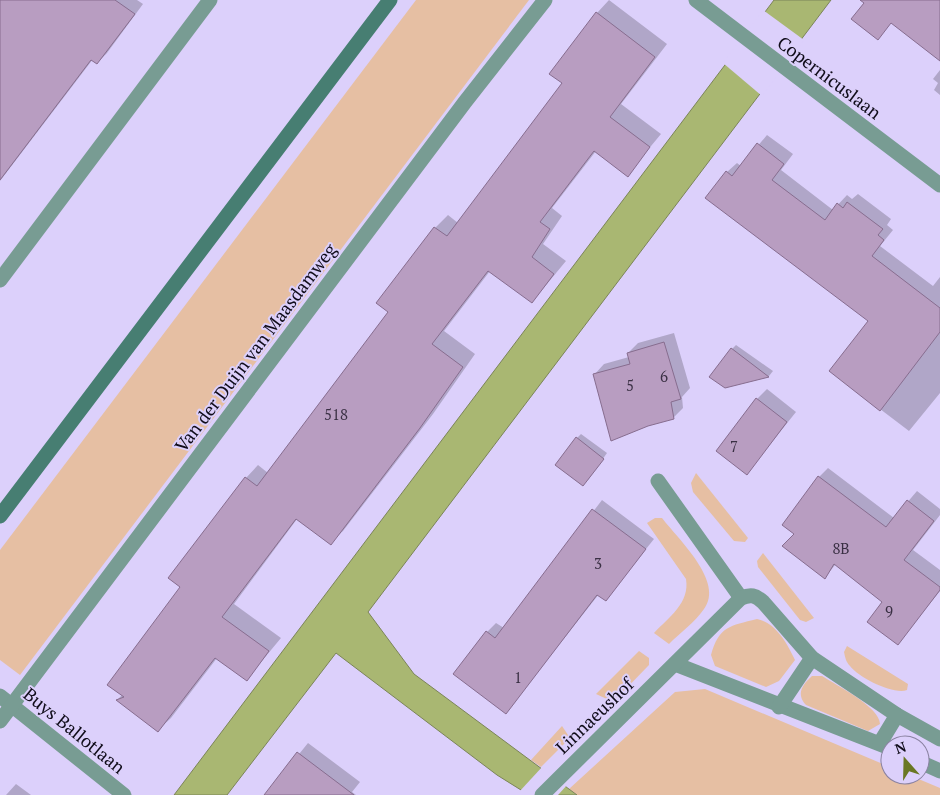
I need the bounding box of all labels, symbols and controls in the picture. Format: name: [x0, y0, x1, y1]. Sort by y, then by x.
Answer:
street label: Copernicuslaan: [773, 30, 887, 124]
street label: Van der Duijn van Maasdamweg: [169, 238, 342, 456]
house number: 6: [660, 366, 668, 386]
house number: 5: [626, 375, 634, 395]
house number: 518: [324, 404, 348, 424]
house number: 7: [730, 436, 738, 456]
house number: 8B: [832, 538, 850, 558]
house number: 3: [594, 553, 602, 573]
house number: 9: [885, 601, 893, 621]
house number: 1: [514, 667, 522, 687]
street label: Linnaeushof: [550, 671, 640, 759]
street label: Buys Ballotlaan: [19, 682, 131, 779]
north arrow: [880, 735, 930, 785]
text: N: [892, 736, 909, 758]

